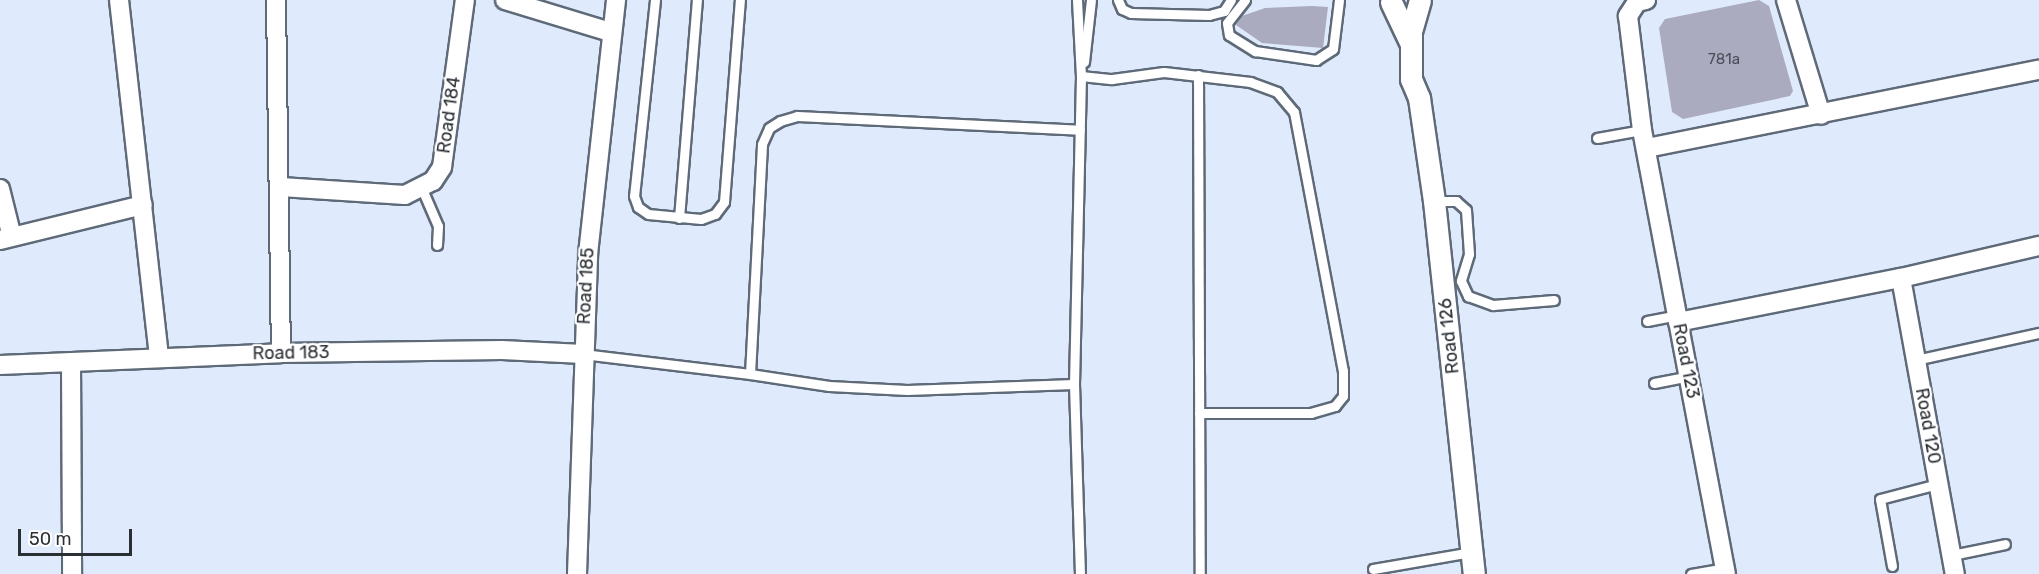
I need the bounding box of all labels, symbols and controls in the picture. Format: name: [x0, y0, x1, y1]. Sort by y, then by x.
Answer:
house number: 781a: [1708, 51, 1740, 69]
street label: Road 184: [433, 75, 465, 155]
street label: Road 185: [573, 247, 599, 325]
street label: Road 126: [1434, 297, 1464, 375]
street label: Road 123: [1668, 322, 1704, 400]
street label: Road 183: [252, 342, 330, 364]
street label: Road 120: [1911, 386, 1945, 466]
scale bar: [21, 517, 135, 555]
text: 50 m: [29, 528, 72, 550]

